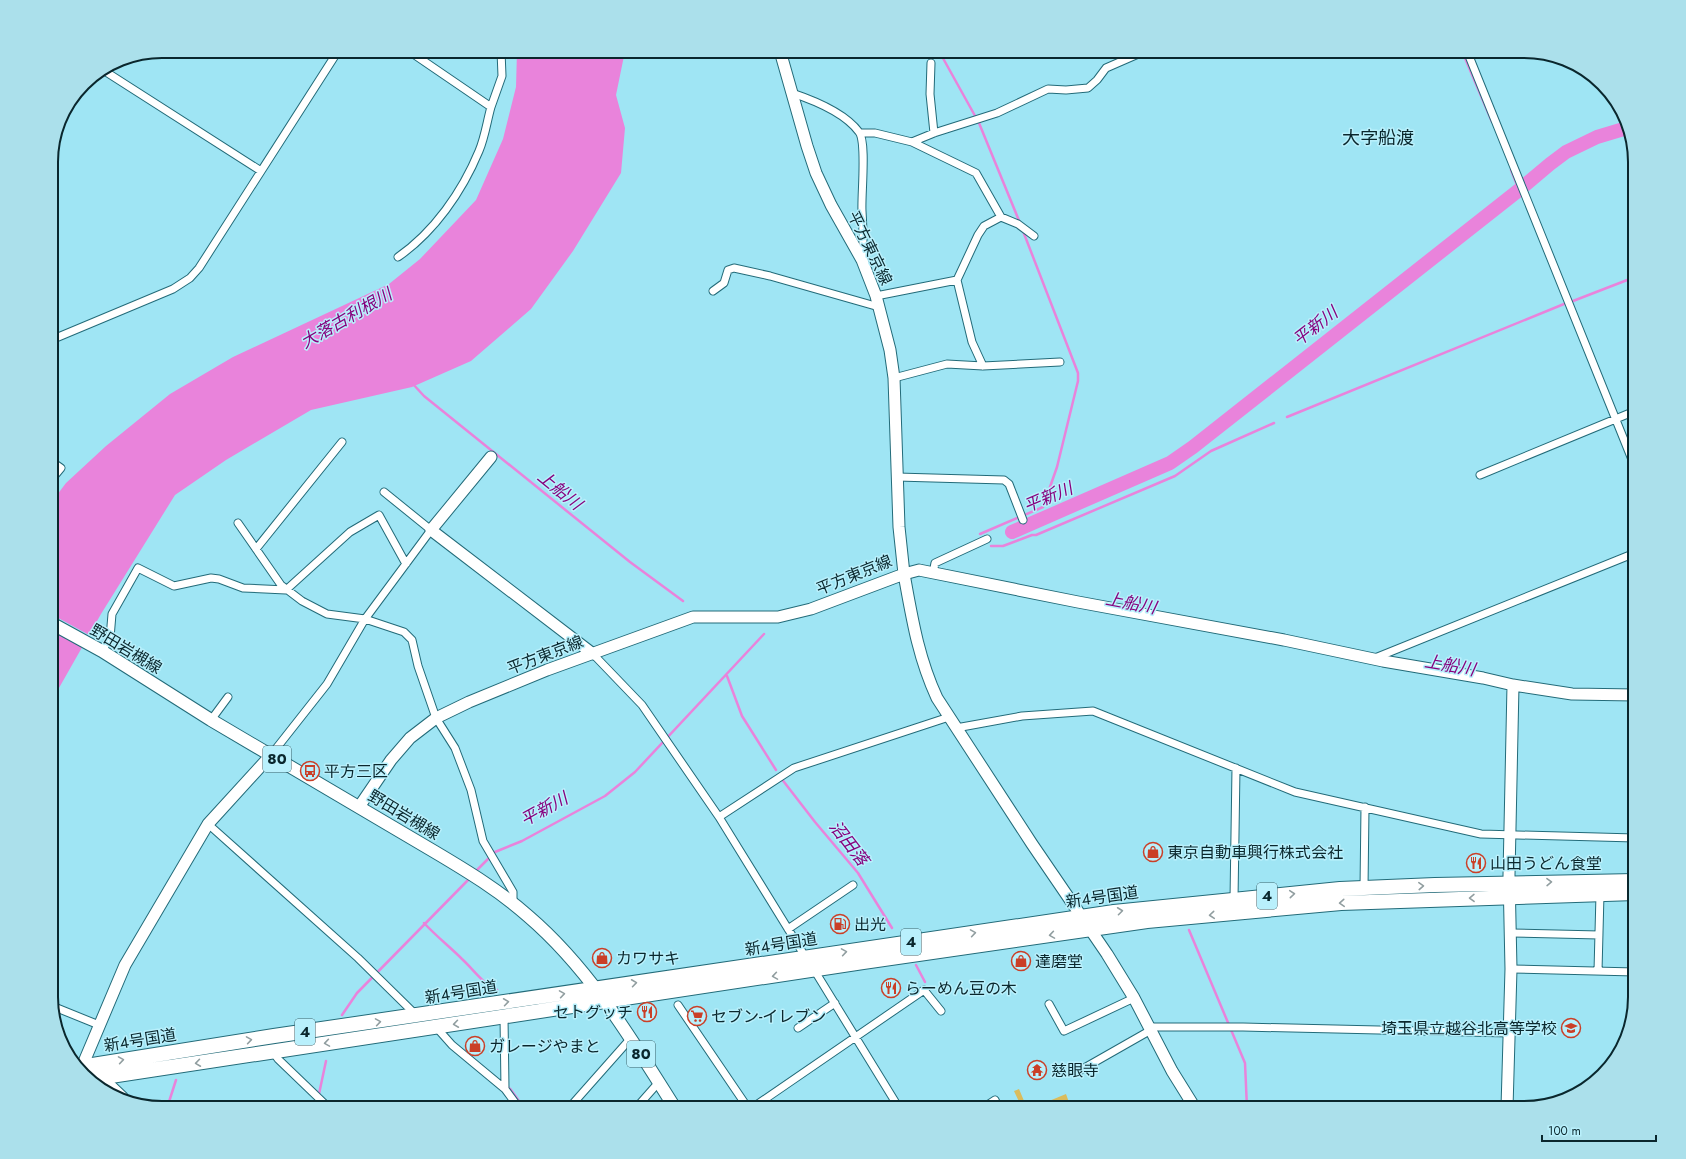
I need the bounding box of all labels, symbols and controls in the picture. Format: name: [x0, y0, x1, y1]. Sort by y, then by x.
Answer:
district label: 大字船渡: [1342, 125, 1414, 151]
street label: 平方東京線: [842, 207, 898, 289]
water label: 大落古利根川: [296, 281, 398, 354]
water label: 平新川: [1288, 300, 1344, 351]
water label: 上船川: [533, 465, 589, 517]
water label: 平新川: [1020, 475, 1078, 518]
street label: 平方東京線: [813, 549, 895, 601]
water label: 上船川: [1104, 586, 1160, 620]
street label: 野田岩槻線: [86, 619, 166, 679]
street label: 平方東京線: [504, 630, 586, 680]
water label: 上船川: [1423, 649, 1479, 682]
road number: 80: [263, 746, 291, 772]
bus stop icon: 平方三区: [299, 760, 321, 782]
place label: 平方三区: [324, 760, 388, 783]
street label: 野田岩槻線: [364, 785, 444, 845]
water label: 平新川: [516, 785, 574, 832]
water label: 沼田落: [824, 816, 876, 873]
shop icon: 東京自動車興行株式会社: [1142, 841, 1164, 863]
place label: 東京自動車興行株式会社: [1167, 841, 1343, 864]
restaurant icon: 山田うどん食堂: [1465, 852, 1487, 874]
place label: 山田うどん食堂: [1490, 852, 1602, 875]
one-way arrow: [1546, 878, 1552, 886]
street label: 新4号国道: [1064, 881, 1140, 913]
one-way arrow: [1418, 881, 1424, 890]
road number: 4: [1257, 883, 1277, 909]
one-way arrow: [1289, 890, 1295, 899]
one-way arrow: [1469, 894, 1475, 902]
one-way arrow: [1339, 899, 1345, 908]
one-way arrow: [1117, 907, 1123, 916]
one-way arrow: [1209, 910, 1215, 919]
fuel station icon: 出光: [829, 913, 851, 935]
place label: 出光: [854, 913, 886, 936]
street label: 新4号国道: [743, 927, 819, 961]
road number: 4: [901, 929, 921, 955]
one-way arrow: [970, 929, 976, 938]
one-way arrow: [1049, 930, 1055, 939]
shop icon: カワサキ: [591, 947, 613, 969]
place label: カワサキ: [616, 947, 680, 970]
one-way arrow: [841, 948, 847, 956]
shop icon: 達磨堂: [1010, 950, 1032, 972]
place label: 達磨堂: [1035, 950, 1083, 973]
one-way arrow: [772, 971, 778, 980]
street label: 新4号国道: [423, 975, 499, 1009]
restaurant icon: らーめん豆の木: [880, 977, 902, 999]
place label: らーめん豆の木: [905, 977, 1017, 1000]
one-way arrow: [631, 979, 637, 988]
one-way arrow: [559, 990, 565, 999]
one-way arrow: [503, 998, 509, 1007]
place label: セトグッチ: [553, 1001, 633, 1024]
restaurant icon: セトグッチ: [636, 1001, 658, 1023]
supermarket icon: セブン-イレブン: [686, 1005, 708, 1027]
place label: セブン-イレブン: [711, 1005, 826, 1028]
place label: 埼玉県立越谷北高等学校: [1381, 1017, 1557, 1040]
school or university icon: 埼玉県立越谷北高等学校: [1560, 1017, 1582, 1039]
one-way arrow: [375, 1018, 381, 1027]
road number: 4: [295, 1019, 315, 1045]
one-way arrow: [452, 1019, 459, 1028]
street label: 新4号国道: [102, 1023, 178, 1057]
shop icon: ガレージやまと: [464, 1035, 486, 1057]
place label: ガレージやまと: [489, 1035, 601, 1058]
one-way arrow: [246, 1036, 252, 1045]
one-way arrow: [324, 1038, 330, 1047]
road number: 80: [627, 1041, 655, 1067]
one-way arrow: [118, 1056, 124, 1065]
one-way arrow: [195, 1058, 202, 1067]
temple icon: 慈眼寺: [1026, 1059, 1048, 1081]
place label: 慈眼寺: [1051, 1059, 1099, 1082]
scale bar: [1542, 1117, 1656, 1143]
text: 100 m: [1548, 1122, 1581, 1140]

